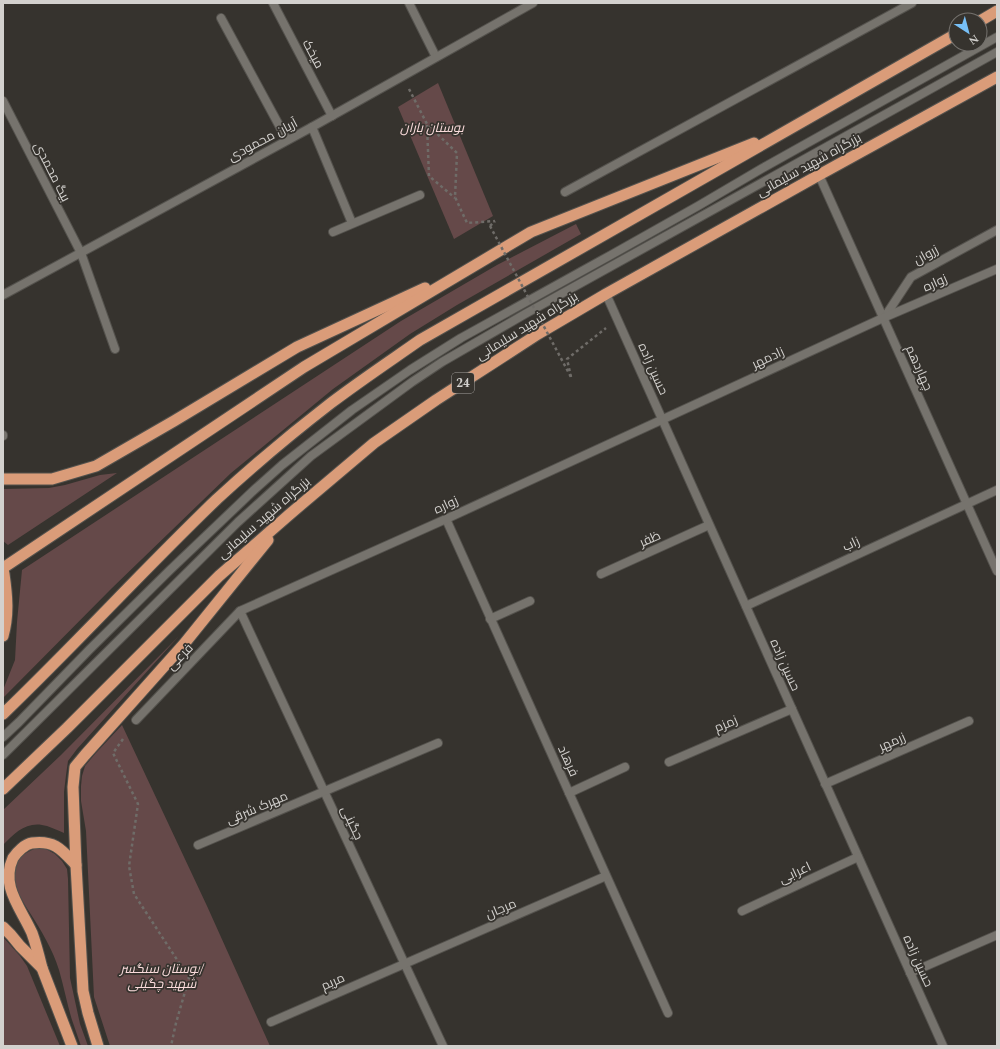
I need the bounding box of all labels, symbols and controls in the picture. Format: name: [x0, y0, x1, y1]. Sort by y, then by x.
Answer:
north arrow: [948, 12, 988, 52]
text: N: [965, 30, 982, 49]
street label: میخک: [297, 36, 329, 72]
street label: آریان محمودی: [225, 113, 302, 167]
park label: بوستان باران: [400, 118, 466, 138]
street label: بزرگراه شهید سلیمانی: [753, 128, 865, 202]
street label: بیگ محمدی: [28, 139, 76, 205]
street label: زروان: [910, 240, 942, 270]
street label: زواره: [920, 269, 950, 297]
street label: بزرگراه شهید سلیمانی: [472, 286, 582, 366]
street label: حسین زاده: [633, 340, 673, 398]
street label: زادمهر: [747, 342, 788, 375]
street label: چهاردهم: [900, 342, 938, 394]
road number: 24: [452, 373, 474, 393]
street label: بزرگراه شهید سلیمانی: [213, 472, 315, 564]
street label: زواره: [430, 491, 462, 519]
street label: ظفر: [635, 525, 664, 553]
street label: زاب: [839, 531, 863, 557]
street label: حسین زاده: [765, 636, 805, 694]
street label: فرعی: [162, 639, 198, 675]
street label: زمزم: [711, 710, 741, 738]
street label: زرمهر: [874, 727, 909, 757]
street label: فرهاد: [552, 742, 584, 780]
street label: مهرک شرقی: [223, 786, 291, 830]
street label: چگینی: [335, 803, 369, 843]
street label: اعرابی: [776, 857, 814, 889]
street label: مرجان: [482, 894, 520, 924]
street label: حسین زاده: [898, 932, 938, 990]
park label: بوستان سنگسر/ شهید چگینی: [118, 959, 205, 994]
street label: مریم: [318, 968, 348, 996]

